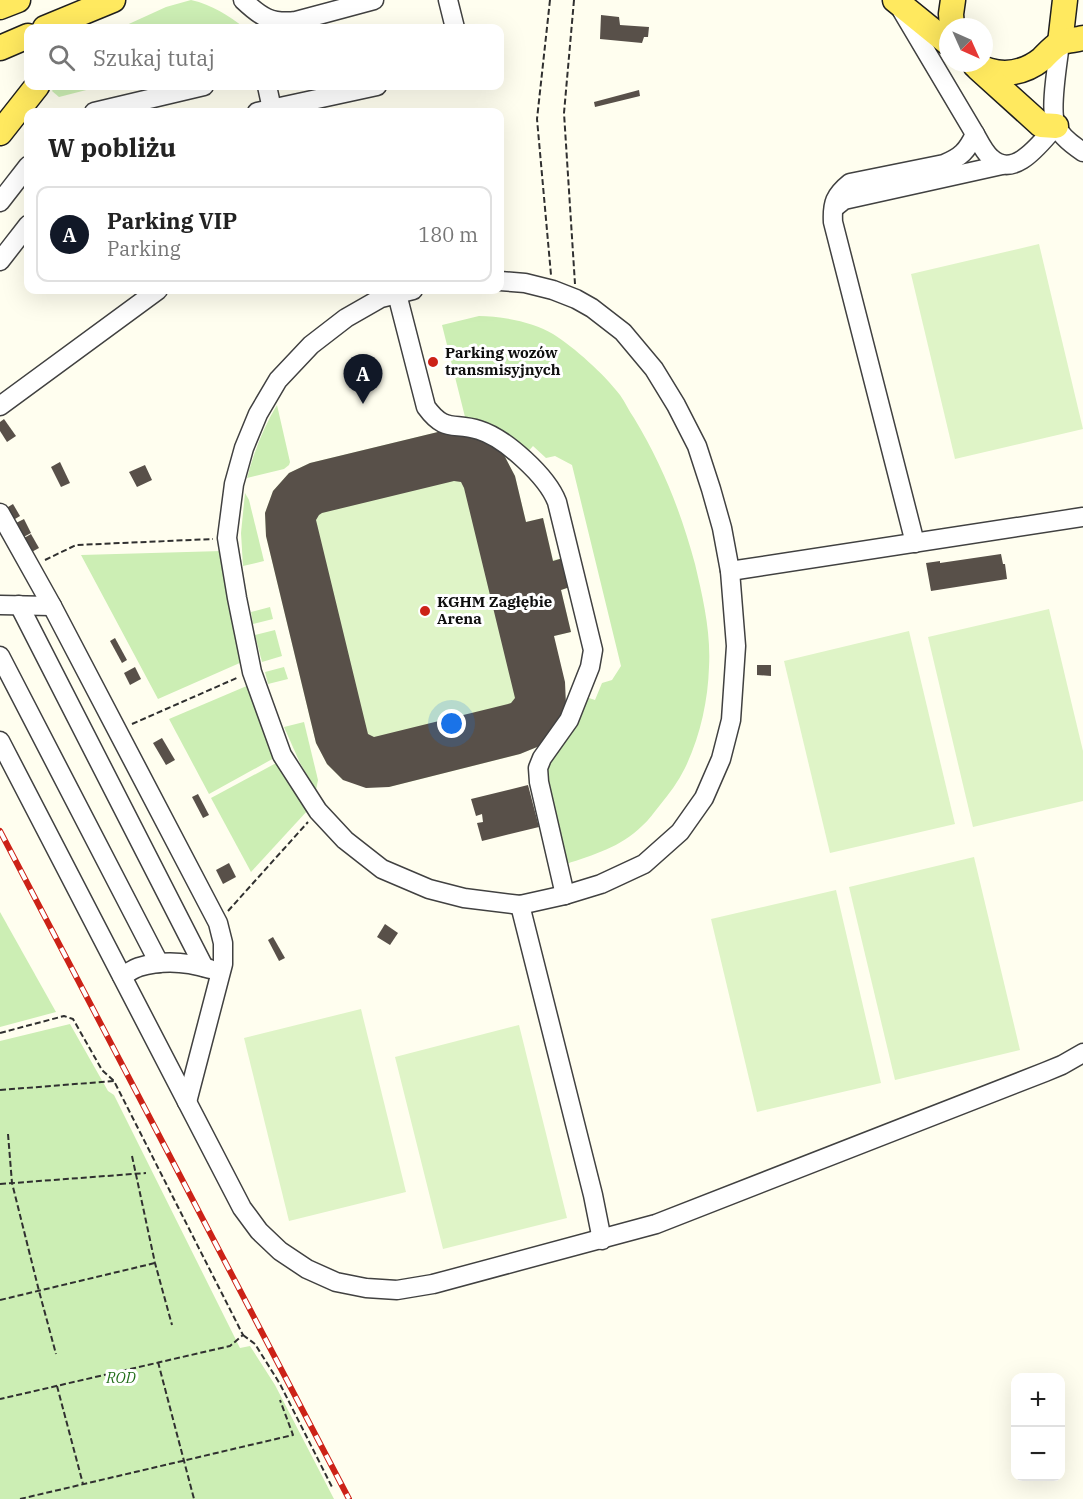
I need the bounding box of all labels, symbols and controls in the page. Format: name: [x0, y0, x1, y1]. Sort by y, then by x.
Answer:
north arrow: [939, 18, 993, 72]
search box: [24, 24, 504, 90]
icon: search: [45, 41, 78, 74]
text: Szukaj tutaj: [93, 43, 215, 72]
text: W pobliżu: [48, 130, 176, 164]
text: Parking VIP: [107, 206, 237, 235]
text: A: [63, 221, 76, 248]
text: 180 m: [418, 221, 478, 248]
text: Parking: [107, 235, 181, 262]
place label: Parking wozów transmisyjnych: [445, 343, 561, 379]
pin: A: [344, 354, 382, 404]
marker: Parking wozów transmisyjnych: [426, 355, 440, 369]
place label: KGHM Zagłębie Arena: [437, 592, 552, 628]
marker: KGHM Zagłębie Arena: [418, 604, 432, 618]
your location: [437, 709, 466, 738]
park label: ROD: [105, 1368, 136, 1387]
map controls: [1011, 1373, 1065, 1481]
button: +: [1011, 1373, 1065, 1427]
button: −: [1011, 1427, 1065, 1481]

